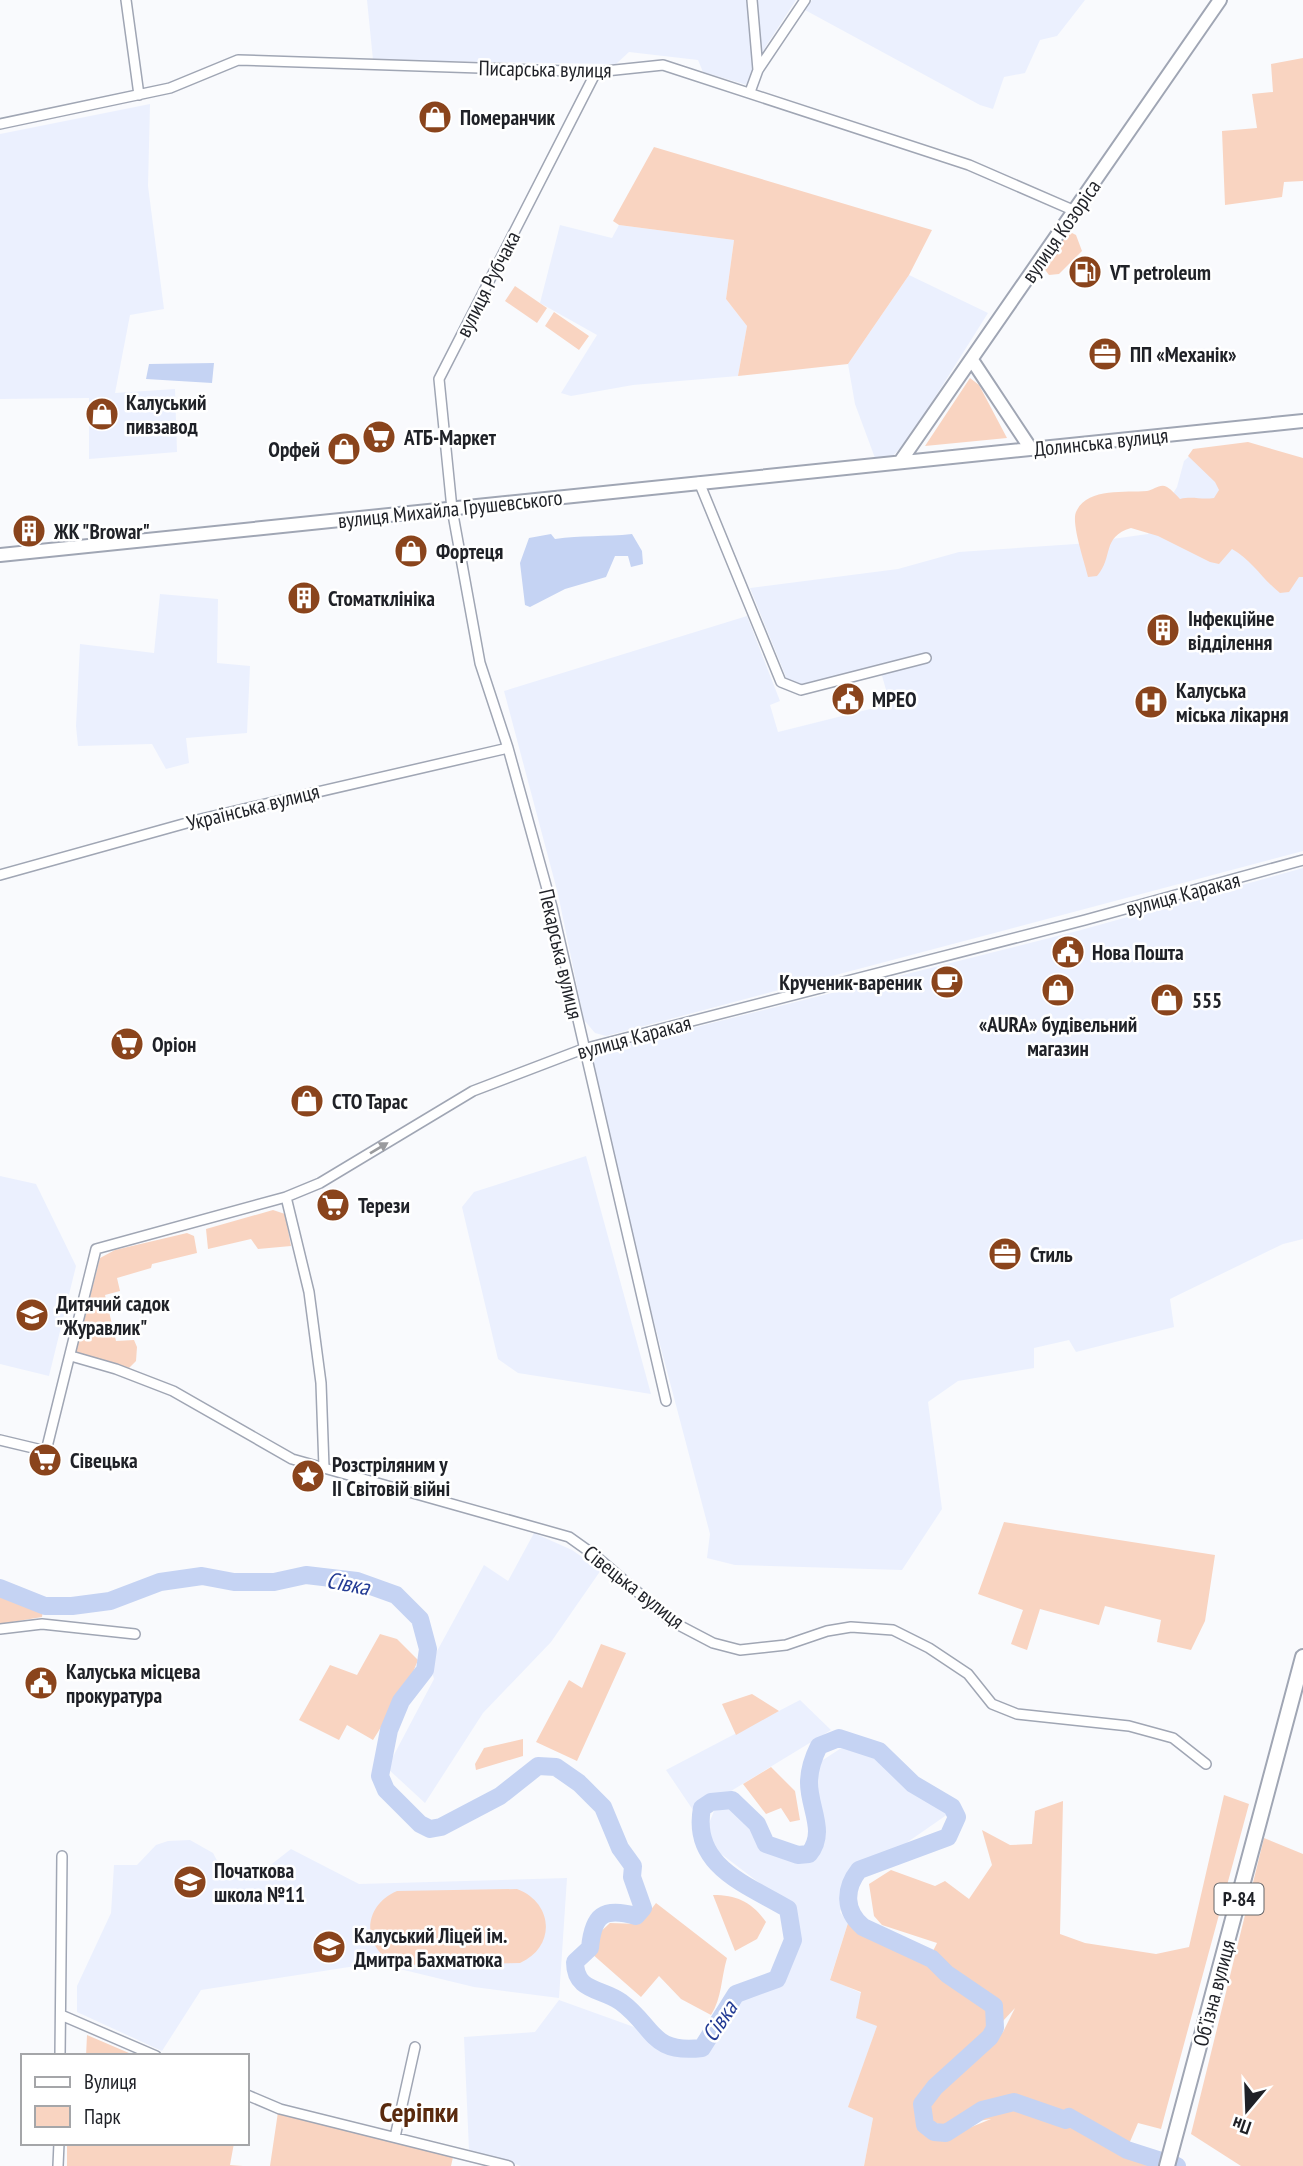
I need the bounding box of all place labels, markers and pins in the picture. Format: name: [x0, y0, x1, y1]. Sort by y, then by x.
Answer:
shop icon: Померанчик: [416, 98, 454, 136]
place label: Померанчик: [460, 104, 556, 131]
fuel station icon: VT petroleum: [1066, 253, 1104, 291]
place label: VT petroleum: [1109, 259, 1211, 286]
office icon: ПП «Механік»: [1086, 335, 1124, 373]
place label: ПП «Механік»: [1130, 341, 1237, 368]
place label: Калуський пивзавод: [126, 389, 206, 440]
shop icon: Калуський пивзавод: [83, 395, 121, 433]
supermarket icon: АТБ-Маркет: [360, 418, 398, 456]
place label: АТБ-Маркет: [403, 424, 497, 451]
shop icon: Орфей: [325, 430, 363, 468]
place label: Орфей: [268, 436, 320, 463]
building icon: ЖК "Browar": [10, 512, 48, 550]
place label: ЖК "Browar": [53, 518, 150, 545]
shop icon: Фортеця: [392, 532, 430, 570]
place label: Фортеця: [436, 538, 503, 565]
building icon: Стоматклініка: [285, 579, 323, 617]
place label: Стоматклініка: [328, 585, 435, 612]
place label: Інфекційне відділення: [1188, 605, 1274, 656]
building icon: Інфекційне відділення: [1144, 611, 1182, 649]
place label: Калуська міська лікарня: [1176, 677, 1289, 728]
public building icon: МРЕО: [829, 680, 867, 718]
hospital icon: Калуська міська лікарня: [1132, 683, 1170, 721]
place label: МРЕО: [872, 686, 917, 713]
public building icon: Нова Пошта: [1049, 933, 1087, 971]
place label: Нова Пошта: [1092, 939, 1184, 966]
cafe icon: Крученик-вареник: [928, 963, 966, 1001]
place label: Крученик-вареник: [779, 969, 922, 996]
shop icon: «AURA» будівельний магазин: [1039, 971, 1077, 1009]
shop icon: 555: [1148, 981, 1186, 1019]
place label: 555: [1192, 987, 1222, 1014]
place label: «AURA» будівельний магазин: [979, 1011, 1137, 1062]
supermarket icon: Оріон: [108, 1025, 146, 1063]
place label: Оріон: [152, 1031, 196, 1058]
shop icon: СТО Тарас: [288, 1082, 326, 1120]
place label: СТО Тарас: [332, 1088, 408, 1115]
supermarket icon: Терези: [314, 1186, 352, 1224]
place label: Терези: [358, 1192, 410, 1219]
office icon: Стиль: [986, 1235, 1024, 1273]
place label: Стиль: [1030, 1241, 1073, 1268]
place label: Дитячий садок "Журавлик": [56, 1290, 170, 1341]
school or university icon: Дитячий садок "Журавлик": [13, 1296, 51, 1334]
supermarket icon: Сівецька: [26, 1441, 64, 1479]
place label: Сівецька: [70, 1447, 138, 1474]
place label: Розстріляним у II Світовій війні: [332, 1451, 450, 1502]
place icon: Розстріляним у II Світовій війні: [289, 1457, 327, 1495]
place label: Калуська місцева прокуратура: [66, 1658, 201, 1709]
public building icon: Калуська місцева прокуратура: [22, 1664, 60, 1702]
place label: Початкова школа №11: [214, 1857, 305, 1908]
school or university icon: Початкова школа №11: [171, 1863, 209, 1901]
place label: Калуський Ліцей ім. Дмитра Бахматюка: [354, 1922, 507, 1973]
school or university icon: Калуський Ліцей ім. Дмитра Бахматюка: [310, 1928, 348, 1966]

